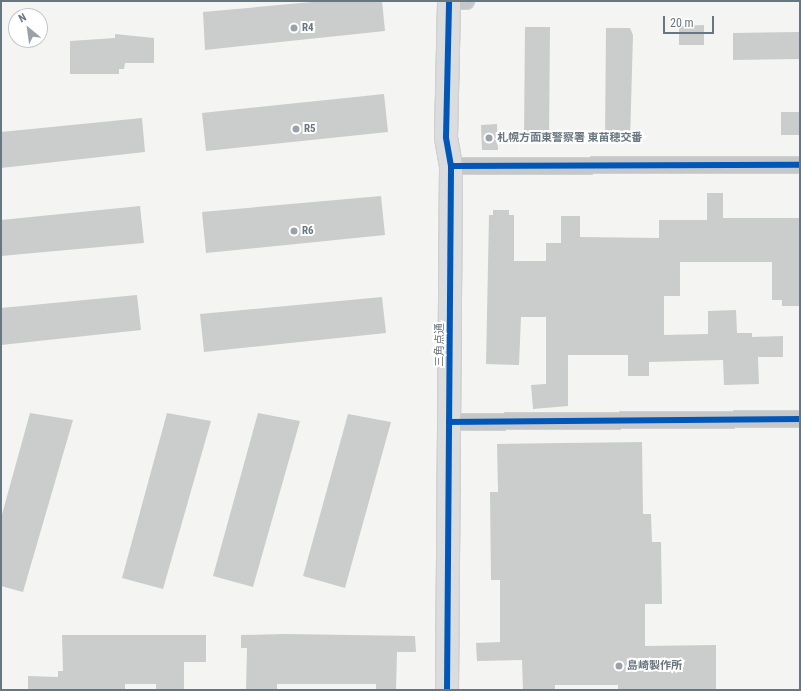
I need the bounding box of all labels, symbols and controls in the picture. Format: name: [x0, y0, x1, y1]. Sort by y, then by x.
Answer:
north arrow: [8, 8, 48, 48]
scale bar: [665, 8, 716, 34]
text: N: [16, 11, 29, 25]
text: 20 m: [670, 16, 694, 30]
place label: R4: [302, 21, 314, 35]
marker: R4: [289, 23, 299, 33]
place label: R5: [304, 122, 316, 136]
marker: R5: [291, 124, 301, 134]
place label: 札幌方面東警察署 東苗穂交番: [497, 131, 643, 145]
marker: 札幌方面東警察署 東苗穂交番: [484, 133, 494, 143]
place label: R6: [302, 224, 314, 238]
marker: R6: [289, 226, 299, 236]
street label: 三角点通: [433, 323, 447, 367]
place label: 島崎製作所: [627, 659, 682, 673]
marker: 島崎製作所: [614, 661, 624, 671]

